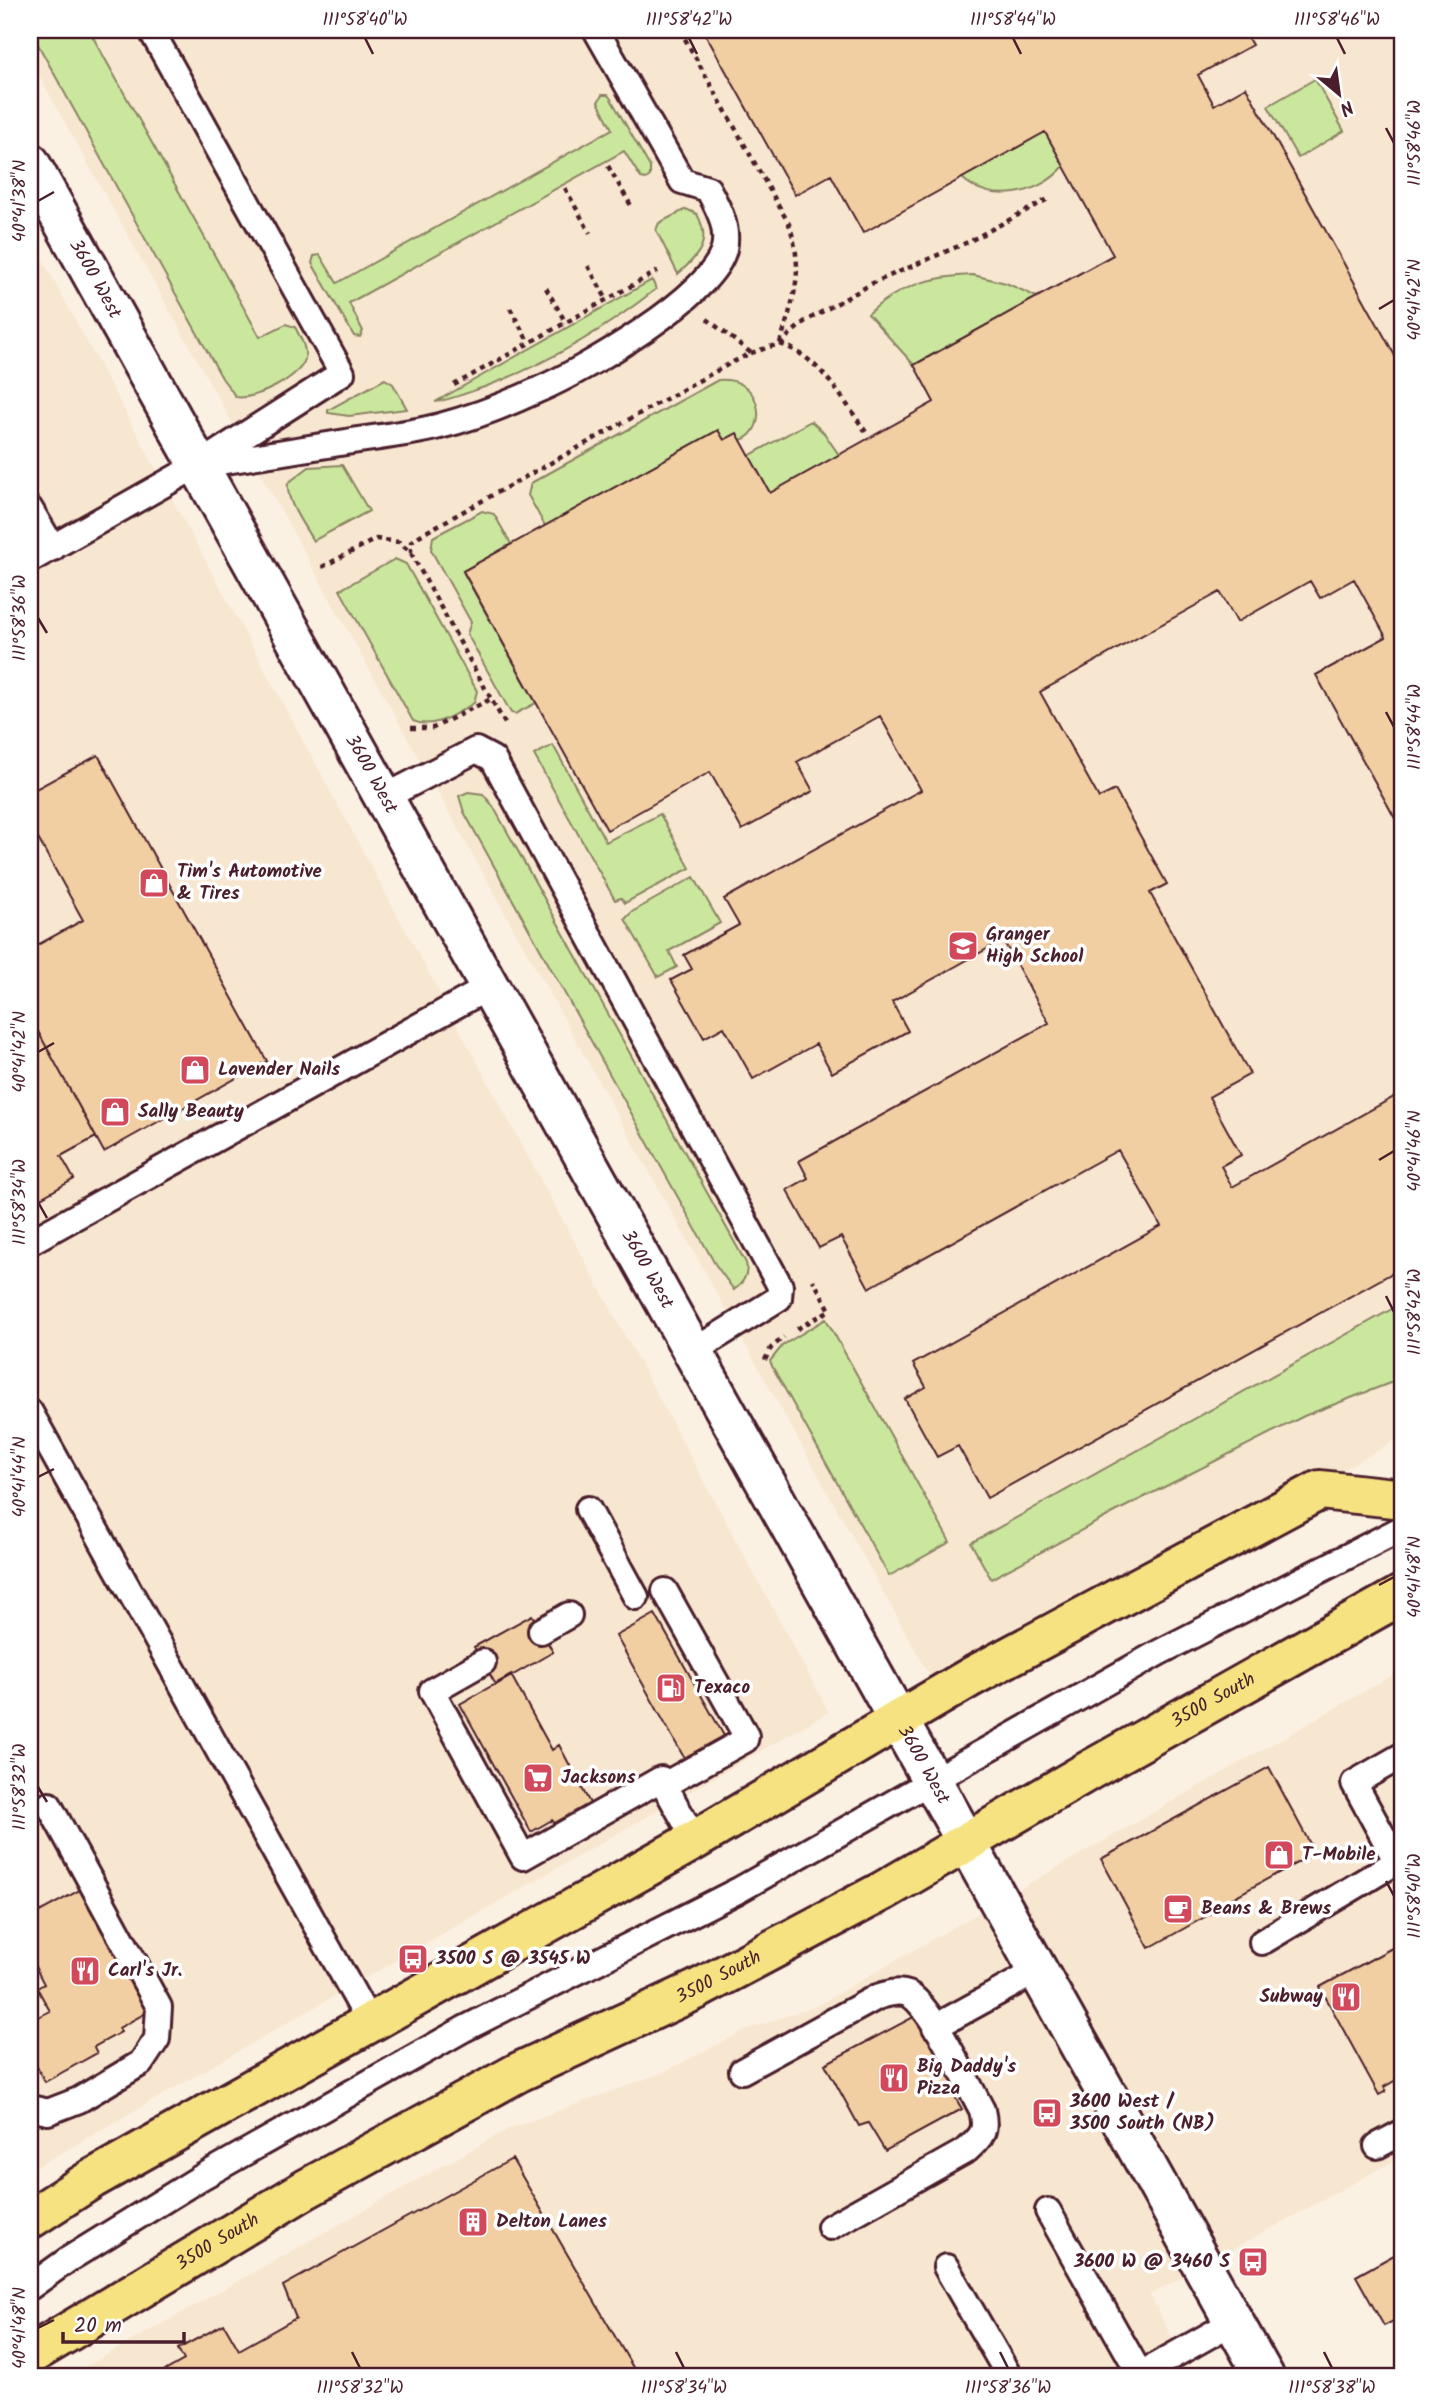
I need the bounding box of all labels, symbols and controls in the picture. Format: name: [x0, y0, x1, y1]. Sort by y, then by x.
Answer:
text: 111°58'40"W: [322, 6, 408, 35]
text: 111°58'42"W: [646, 6, 732, 35]
text: 111°58'44"W: [970, 6, 1056, 35]
text: 111°58'46"W: [1294, 6, 1380, 35]
north arrow: [1304, 60, 1374, 130]
text: N: [1334, 91, 1359, 123]
text: 111°58'46"W: [1401, 100, 1430, 186]
text: 40°41'38"N: [6, 160, 35, 242]
street label: 3600 West: [60, 234, 129, 325]
text: 40°41'42"N: [1401, 259, 1430, 341]
text: 111°58'36"W: [6, 575, 35, 661]
text: 111°58'44"W: [1401, 684, 1430, 770]
street label: 3600 West: [337, 729, 406, 820]
place label: Tim's Automotive & Tires: [177, 857, 322, 909]
shop icon: Tim's Automotive & Tires: [137, 866, 171, 900]
place label: Granger High School: [986, 920, 1084, 972]
school or university icon: Granger High School: [946, 929, 980, 963]
text: 40°41'42"N: [6, 1011, 35, 1093]
shop icon: Lavender Nails: [178, 1053, 212, 1087]
place label: Lavender Nails: [218, 1055, 340, 1085]
shop icon: Sally Beauty: [98, 1095, 132, 1129]
place label: Sally Beauty: [138, 1097, 244, 1127]
text: 40°41'46"N: [1401, 1110, 1430, 1192]
text: 111°58'34"W: [6, 1159, 35, 1245]
street label: 3600 West: [613, 1224, 682, 1315]
text: 111°58'42"W: [1401, 1269, 1430, 1355]
text: 40°41'44"N: [6, 1436, 35, 1518]
text: 40°41'48"N: [1401, 1536, 1430, 1618]
street label: 3500 South: [1165, 1665, 1261, 1737]
fuel station icon: Texaco: [654, 1671, 688, 1705]
place label: Texaco: [694, 1673, 751, 1703]
street label: 3600 West: [889, 1720, 958, 1811]
text: 111°58'32"W: [6, 1744, 35, 1830]
supermarket icon: Jacksons: [521, 1761, 555, 1795]
place label: Jacksons: [561, 1763, 636, 1793]
shop icon: T-Mobile: [1262, 1838, 1296, 1872]
place label: T-Mobile: [1302, 1840, 1376, 1870]
text: 111°58'40"W: [1401, 1853, 1430, 1939]
cafe icon: Beans & Brews: [1161, 1892, 1195, 1926]
place label: Beans & Brews: [1201, 1894, 1331, 1924]
bus stop icon: 3500 S @ 3545 W: [396, 1942, 430, 1976]
street label: 3500 South: [671, 1943, 767, 2012]
place label: 3500 S @ 3545 W: [435, 1944, 591, 1974]
restaurant icon: Carl's Jr.: [68, 1954, 102, 1988]
place label: Carl's Jr.: [108, 1956, 182, 1986]
restaurant icon: Subway: [1329, 1980, 1363, 2014]
place label: Subway: [1259, 1982, 1323, 2012]
place label: Big Daddy's Pizza: [917, 2052, 1016, 2104]
restaurant icon: Big Daddy's Pizza: [877, 2061, 911, 2095]
place label: 3600 West / 3500 South (NB): [1069, 2087, 1215, 2139]
bus stop icon: 3600 West / 3500 South (NB): [1030, 2096, 1064, 2130]
street label: 3500 South: [170, 2205, 265, 2279]
building icon: Delton Lanes: [456, 2205, 490, 2239]
place label: Delton Lanes: [496, 2207, 607, 2237]
bus stop icon: 3600 W @ 3460 S: [1236, 2245, 1270, 2279]
place label: 3600 W @ 3460 S: [1073, 2247, 1231, 2277]
text: 40°41'48"N: [6, 2287, 35, 2369]
scale bar: [63, 2301, 184, 2345]
text: 20 m: [74, 2310, 122, 2343]
text: 111°58'32"W: [317, 2374, 403, 2403]
text: 111°58'34"W: [641, 2374, 727, 2403]
text: 111°58'36"W: [965, 2374, 1051, 2403]
text: 111°58'38"W: [1288, 2374, 1376, 2403]

